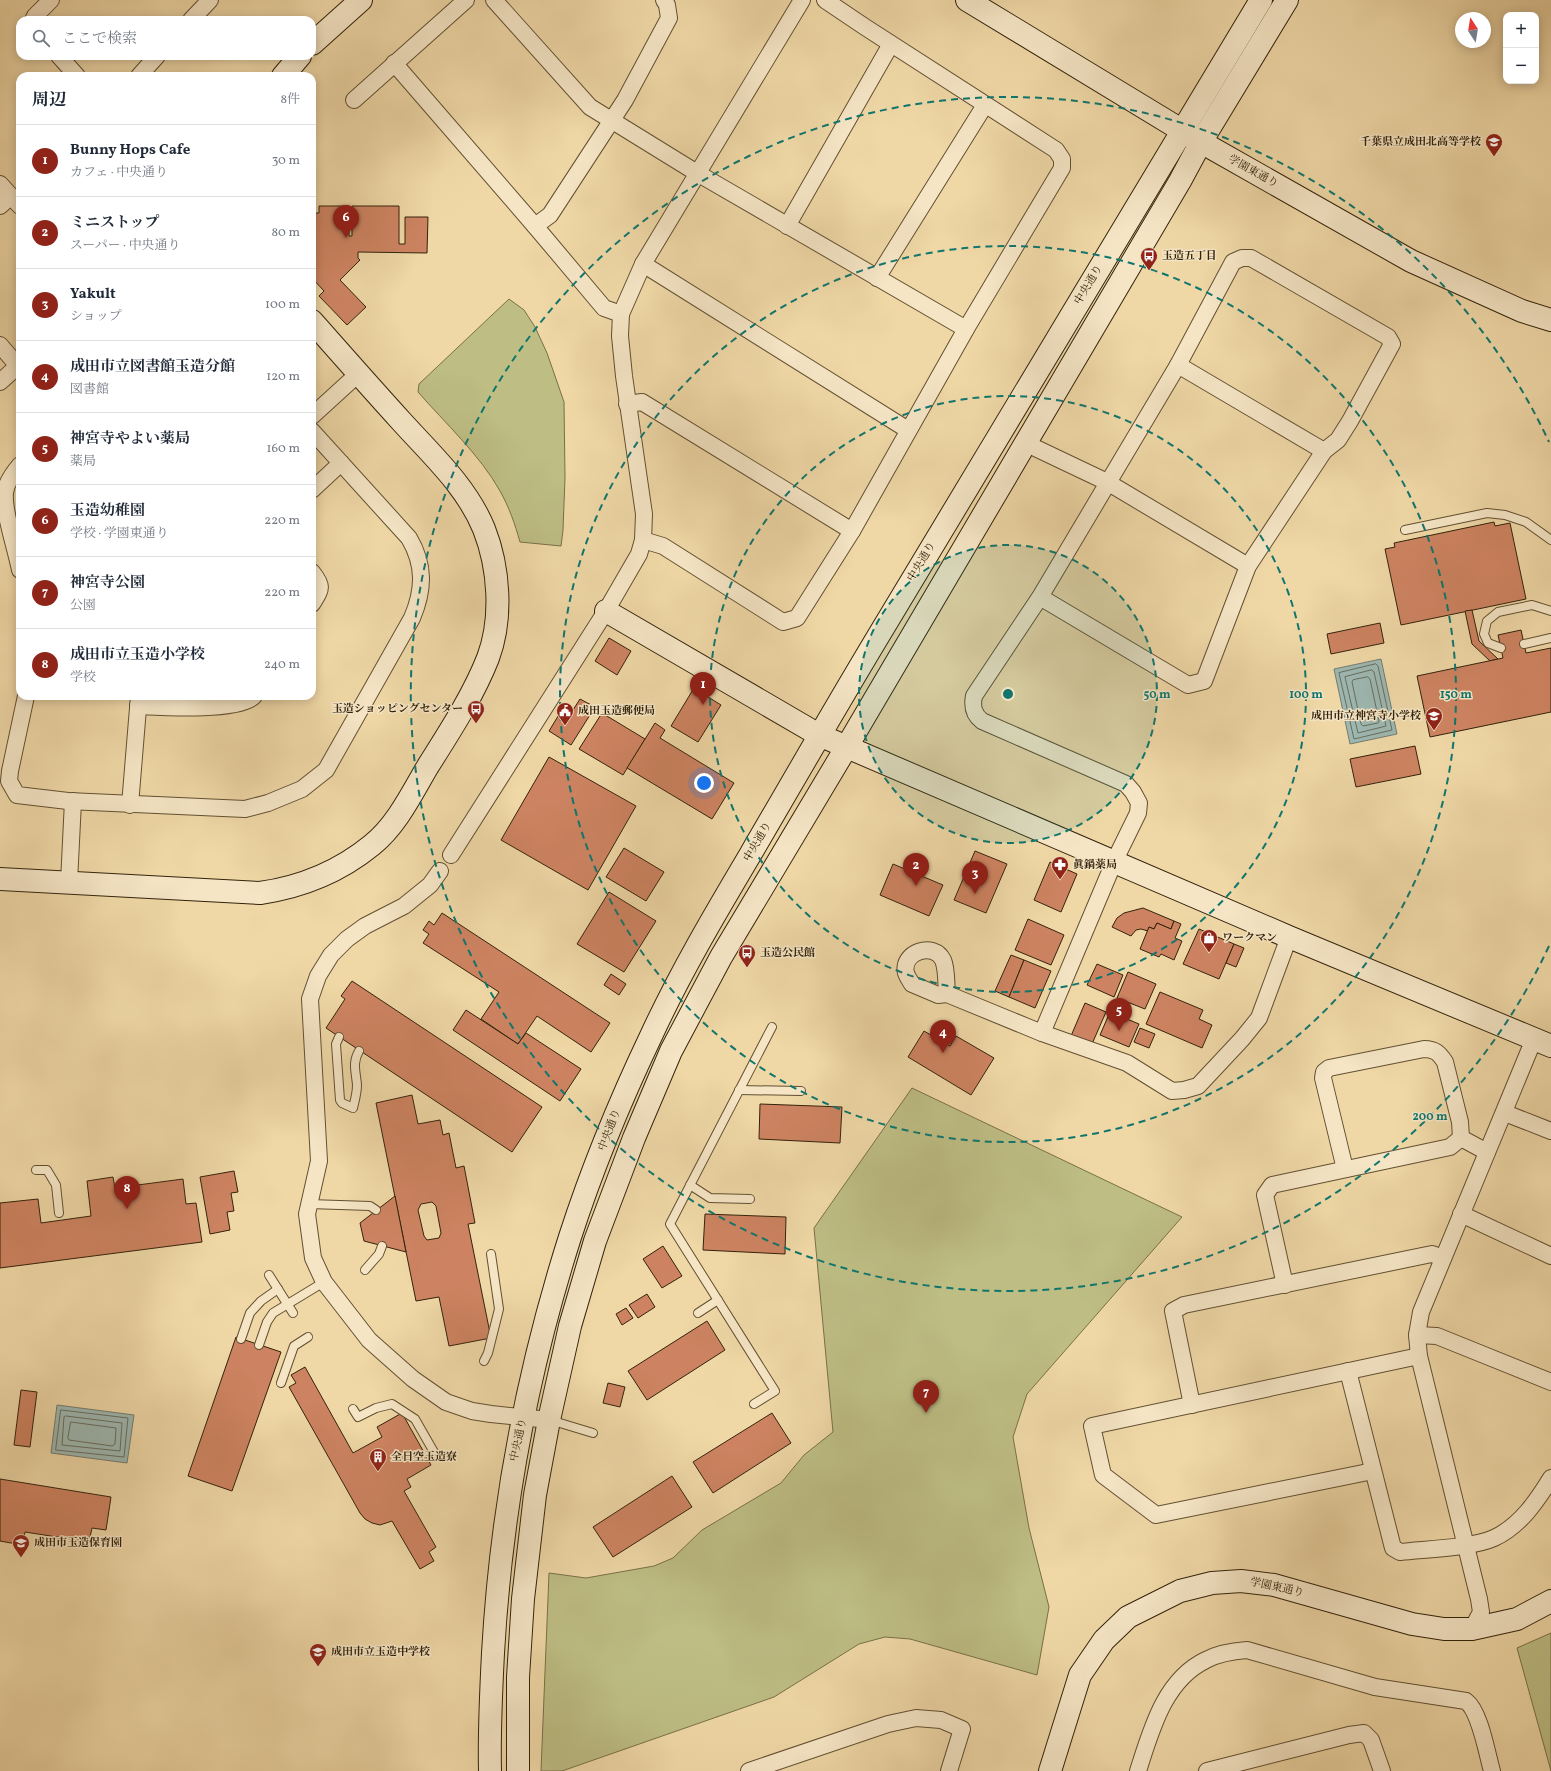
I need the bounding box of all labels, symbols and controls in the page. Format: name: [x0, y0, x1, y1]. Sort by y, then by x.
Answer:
north arrow: [1455, 12, 1491, 48]
map controls: [1503, 12, 1539, 84]
button: +: [1503, 12, 1539, 48]
search box: [16, 16, 316, 60]
icon: search: [30, 27, 52, 49]
text: ここで検索: [62, 29, 137, 50]
button: −: [1503, 48, 1539, 84]
text: 周辺: [32, 89, 66, 112]
text: 8件: [280, 91, 300, 109]
school or university icon: 千葉県立成田北高等学校: [1484, 132, 1504, 157]
place label: 千葉県立成田北高等学校: [1360, 135, 1481, 150]
text: Bunny Hops Cafe: [70, 140, 190, 161]
text: 1: [42, 152, 48, 170]
text: 30 m: [272, 152, 300, 170]
street label: 学園東通り: [1225, 152, 1281, 192]
text: カフェ · 中央通り: [70, 164, 168, 182]
pin: 6: [333, 205, 359, 238]
text: ミニストップ: [70, 213, 160, 234]
text: 2: [42, 224, 48, 242]
text: 80 m: [271, 224, 300, 242]
text: スーパー · 中央通り: [70, 237, 180, 255]
bus stop icon: 玉造五丁目: [1139, 246, 1159, 271]
place label: 玉造五丁目: [1162, 249, 1217, 264]
street label: 中央通り: [1071, 262, 1107, 308]
text: Yakult: [70, 284, 116, 305]
text: 3: [42, 296, 48, 314]
text: 100 m: [265, 296, 300, 314]
text: ショップ: [70, 308, 122, 326]
text: 成田市立図書館玉造分館: [70, 357, 235, 378]
text: 4: [41, 368, 49, 386]
text: 120 m: [266, 368, 300, 386]
text: 図書館: [70, 381, 109, 399]
text: 神宮寺やよい薬局: [70, 429, 190, 450]
text: 5: [42, 440, 48, 458]
text: 160 m: [266, 440, 300, 458]
text: 薬局: [70, 453, 96, 471]
text: 玉造幼稚園: [70, 501, 145, 522]
text: 6: [41, 512, 49, 530]
text: 220 m: [264, 512, 300, 530]
text: 学校 · 学園東通り: [70, 525, 169, 543]
street label: 中央通り: [904, 539, 940, 585]
text: 神宮寺公園: [70, 573, 145, 594]
text: 7: [42, 584, 48, 602]
text: 220 m: [264, 584, 300, 602]
text: 公園: [70, 597, 96, 615]
text: 成田市立玉造小学校: [70, 645, 205, 666]
text: 8: [41, 656, 49, 674]
text: 240 m: [264, 656, 300, 674]
text: 学校: [70, 669, 96, 687]
pin: 1: [690, 672, 716, 705]
centre of rings: [1001, 687, 1015, 701]
text: 50 m: [1143, 687, 1171, 703]
text: 100 m: [1289, 687, 1323, 703]
text: 150 m: [1440, 687, 1472, 703]
bus stop icon: 玉造ショッピングセンター: [466, 699, 486, 724]
public building icon: 成田玉造郵便局: [555, 701, 575, 726]
place label: 玉造ショッピングセンター: [332, 702, 463, 717]
place label: 成田玉造郵便局: [578, 704, 655, 719]
school or university icon: 成田市立神宮寺小学校: [1424, 706, 1444, 731]
place label: 成田市立神宮寺小学校: [1311, 709, 1421, 724]
your location: [694, 773, 714, 793]
street label: 中央通り: [741, 819, 775, 865]
pin: 2: [903, 853, 929, 886]
pharmacy icon: 眞鍋薬局: [1050, 855, 1070, 880]
place label: 眞鍋薬局: [1073, 858, 1117, 873]
pin: 3: [962, 861, 988, 894]
shop icon: ワークマン: [1199, 928, 1219, 953]
place label: ワークマン: [1222, 931, 1277, 946]
bus stop icon: 玉造公民館: [737, 943, 757, 968]
place label: 玉造公民館: [760, 946, 815, 961]
pin: 5: [1106, 998, 1132, 1031]
pin: 4: [930, 1020, 956, 1053]
street label: 中央通り: [595, 1107, 625, 1153]
text: 200 m: [1412, 1109, 1448, 1125]
pin: 8: [114, 1176, 140, 1209]
pin: 7: [913, 1380, 939, 1413]
street label: 中央通り: [507, 1417, 531, 1463]
building icon: 全日空玉造寮: [368, 1447, 388, 1472]
place label: 全日空玉造寮: [391, 1450, 457, 1465]
school or university icon: 成田市玉造保育園: [11, 1533, 31, 1558]
place label: 成田市玉造保育園: [34, 1536, 122, 1551]
street label: 学園東通り: [1249, 1575, 1305, 1601]
school or university icon: 成田市立玉造中学校: [308, 1642, 328, 1667]
place label: 成田市立玉造中学校: [331, 1645, 430, 1660]

